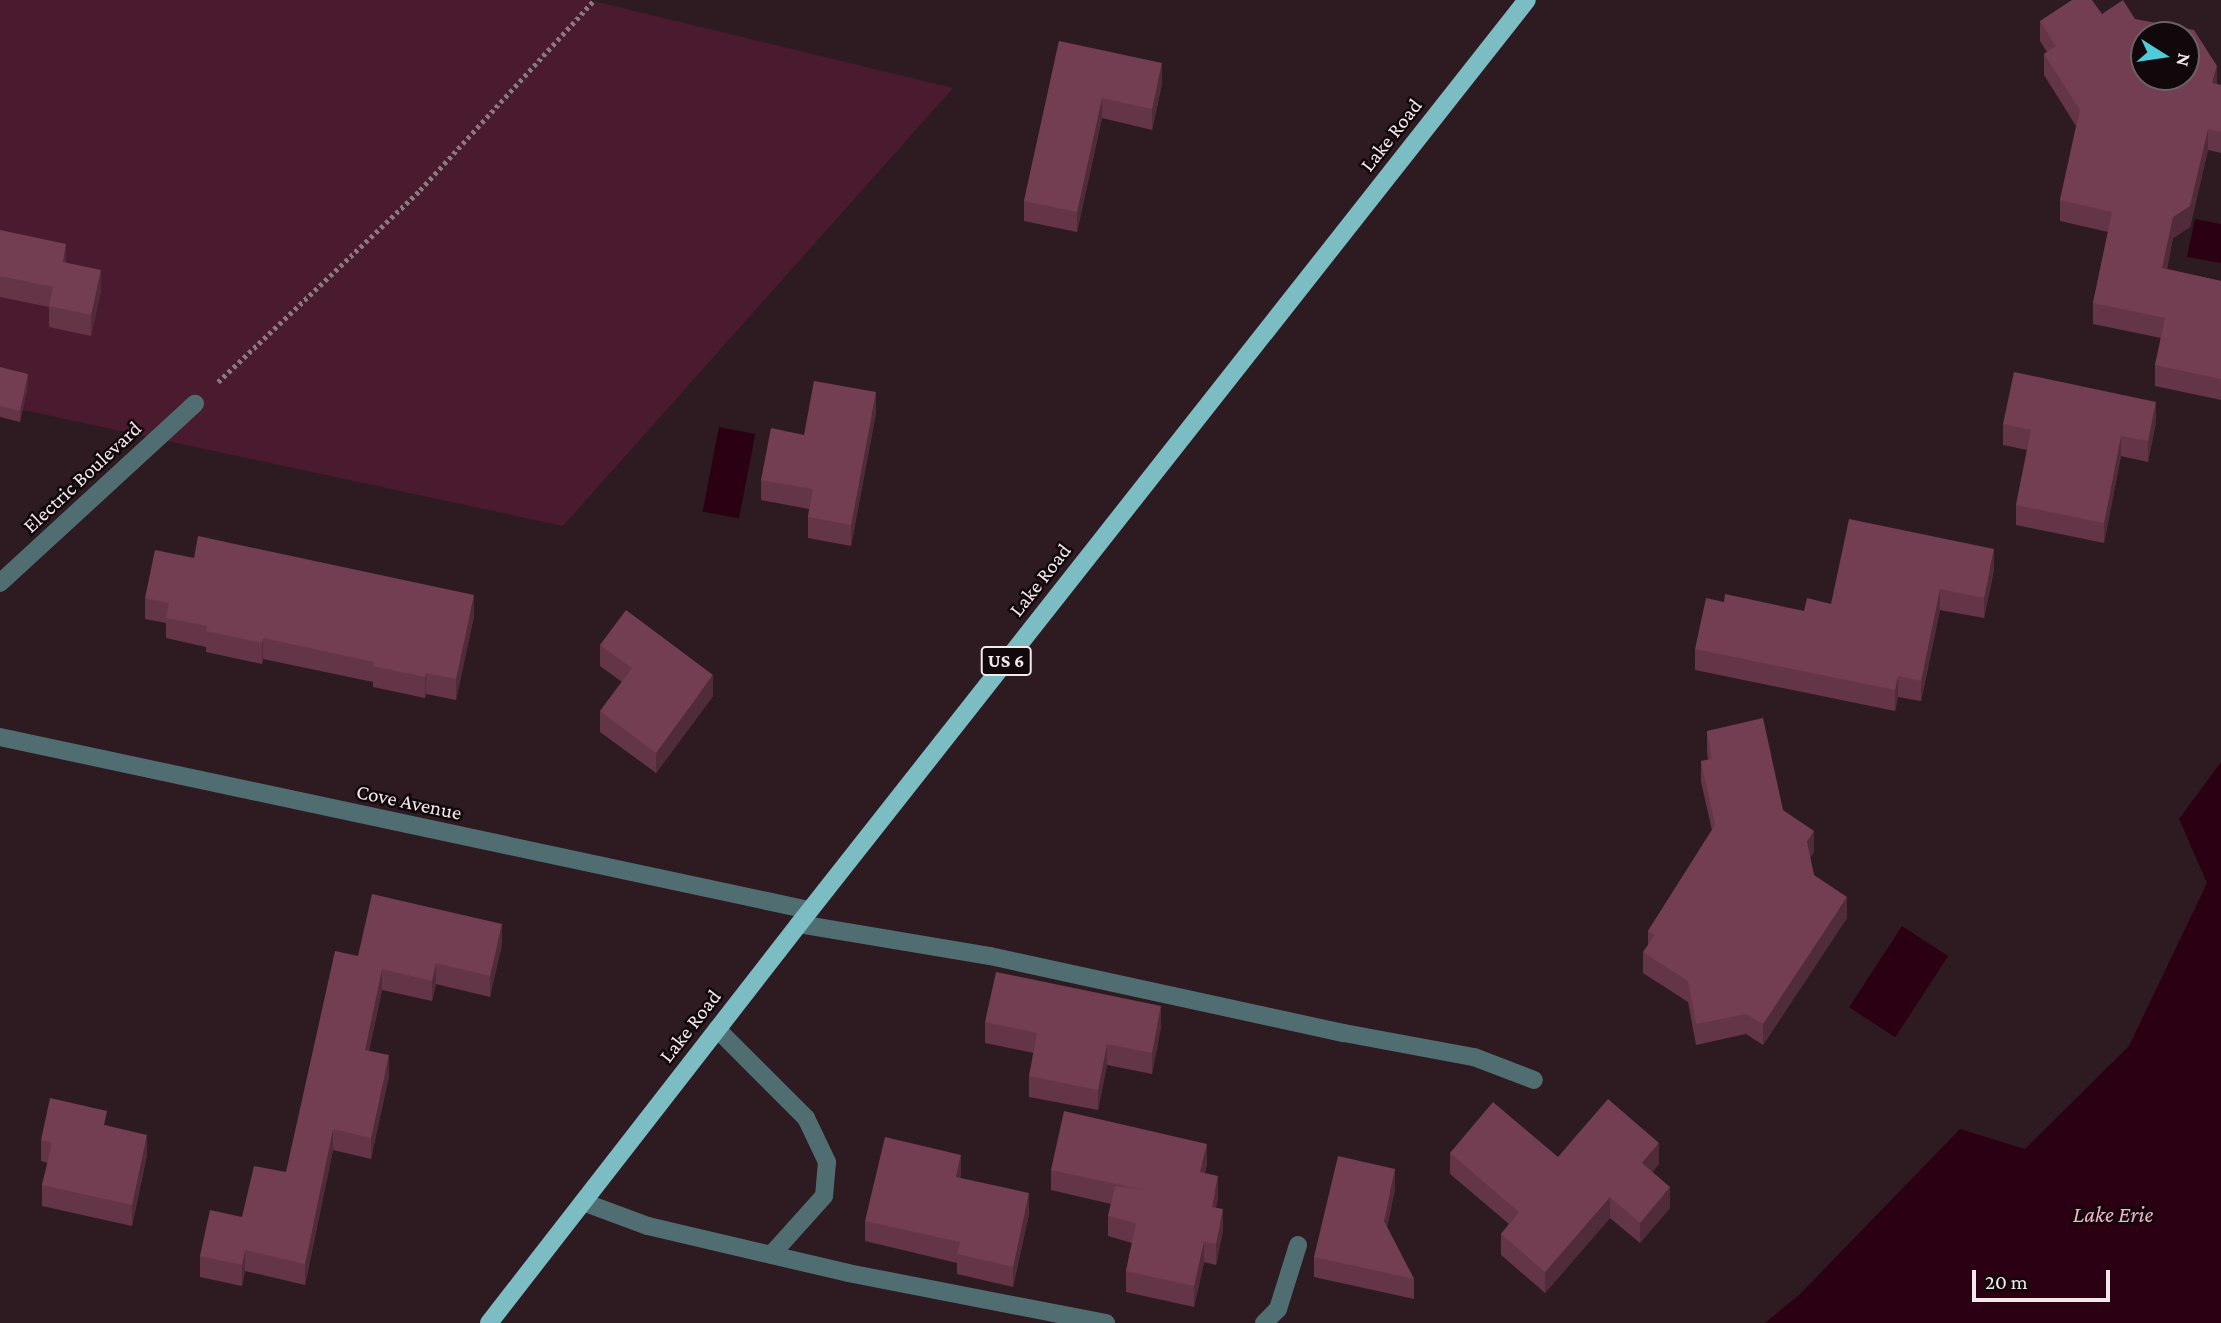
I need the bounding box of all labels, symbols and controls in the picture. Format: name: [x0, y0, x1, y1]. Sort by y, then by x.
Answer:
north arrow: [2130, 21, 2200, 91]
text: N: [2172, 52, 2196, 69]
street label: Lake Road: [1355, 93, 1427, 177]
street label: Electric Boulevard: [18, 416, 146, 538]
street label: Lake Road: [1004, 538, 1076, 622]
road number: US 6: [980, 646, 1032, 676]
street label: Cove Avenue: [354, 779, 464, 825]
street label: Lake Road: [654, 984, 726, 1068]
water label: Lake Erie: [2073, 1200, 2153, 1228]
scale bar: [1976, 1256, 2114, 1300]
text: 20 m: [1985, 1270, 2028, 1294]

